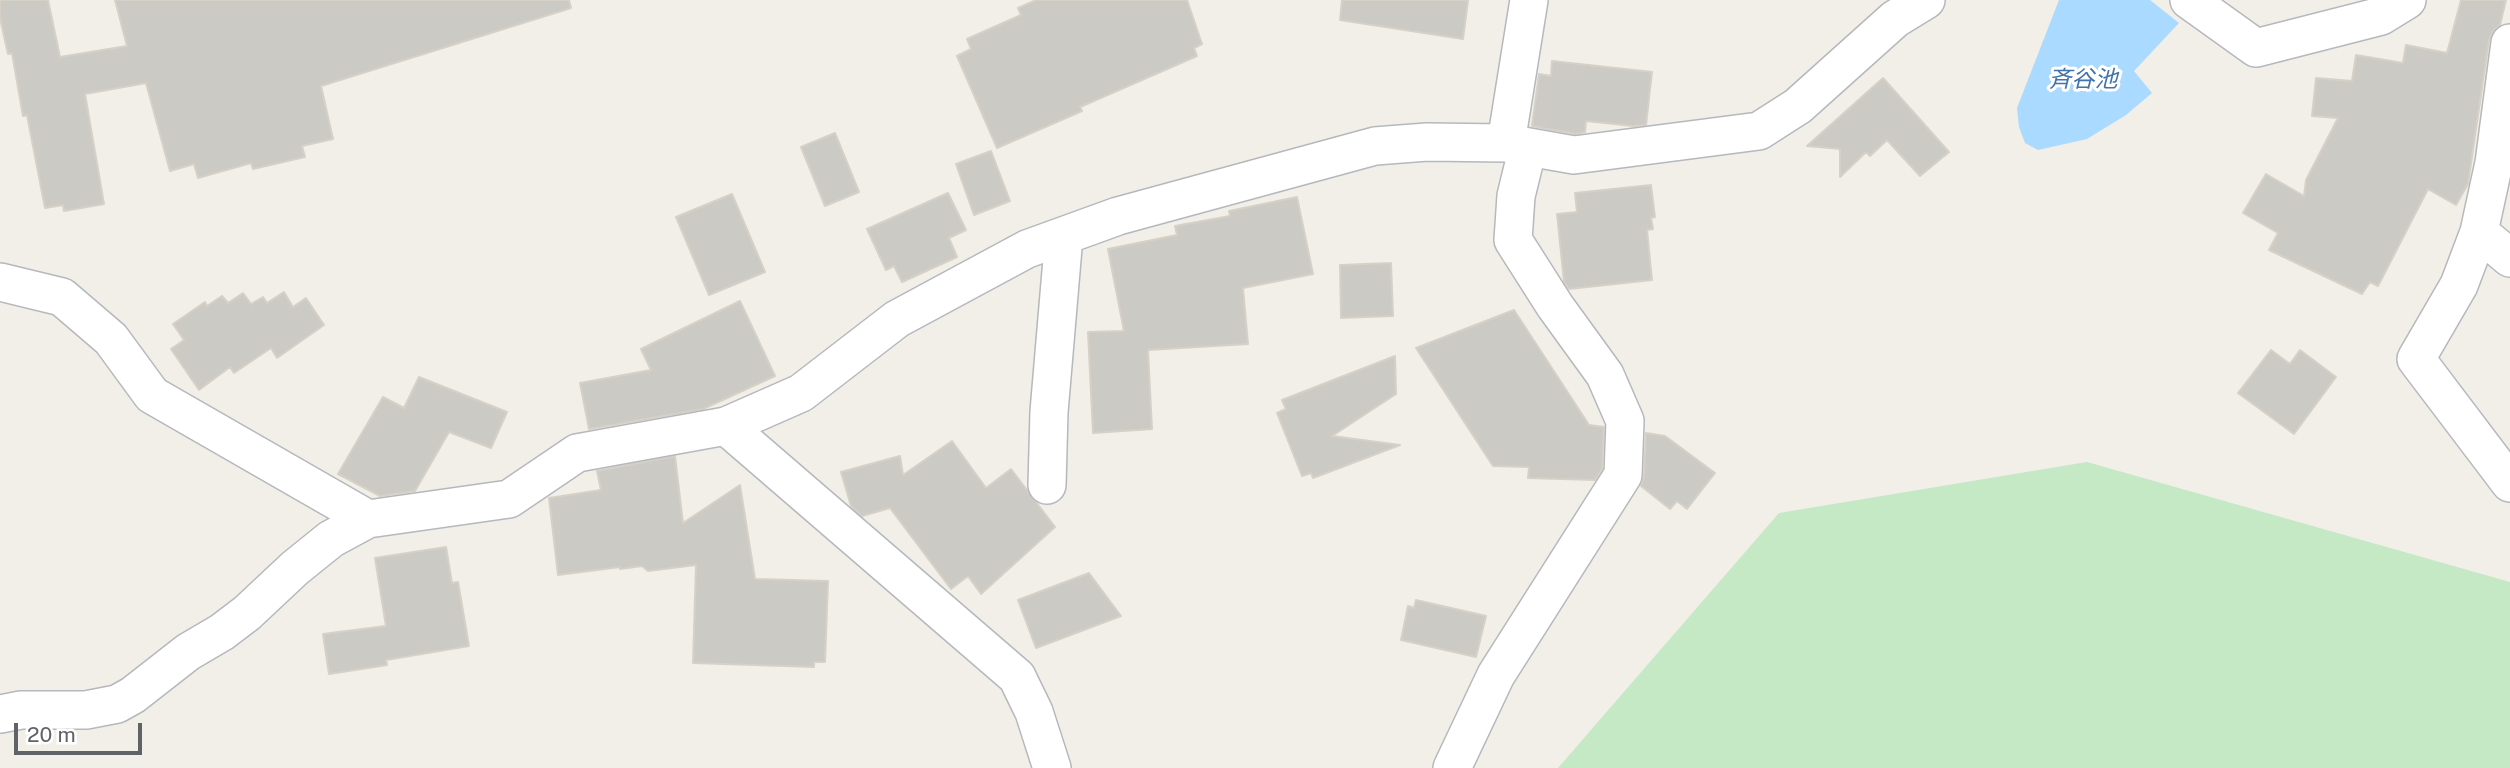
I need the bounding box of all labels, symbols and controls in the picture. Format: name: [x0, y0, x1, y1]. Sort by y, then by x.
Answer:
water label: 斉谷池: [2049, 66, 2117, 94]
scale bar: [18, 708, 145, 752]
text: 20 m: [27, 722, 76, 747]

